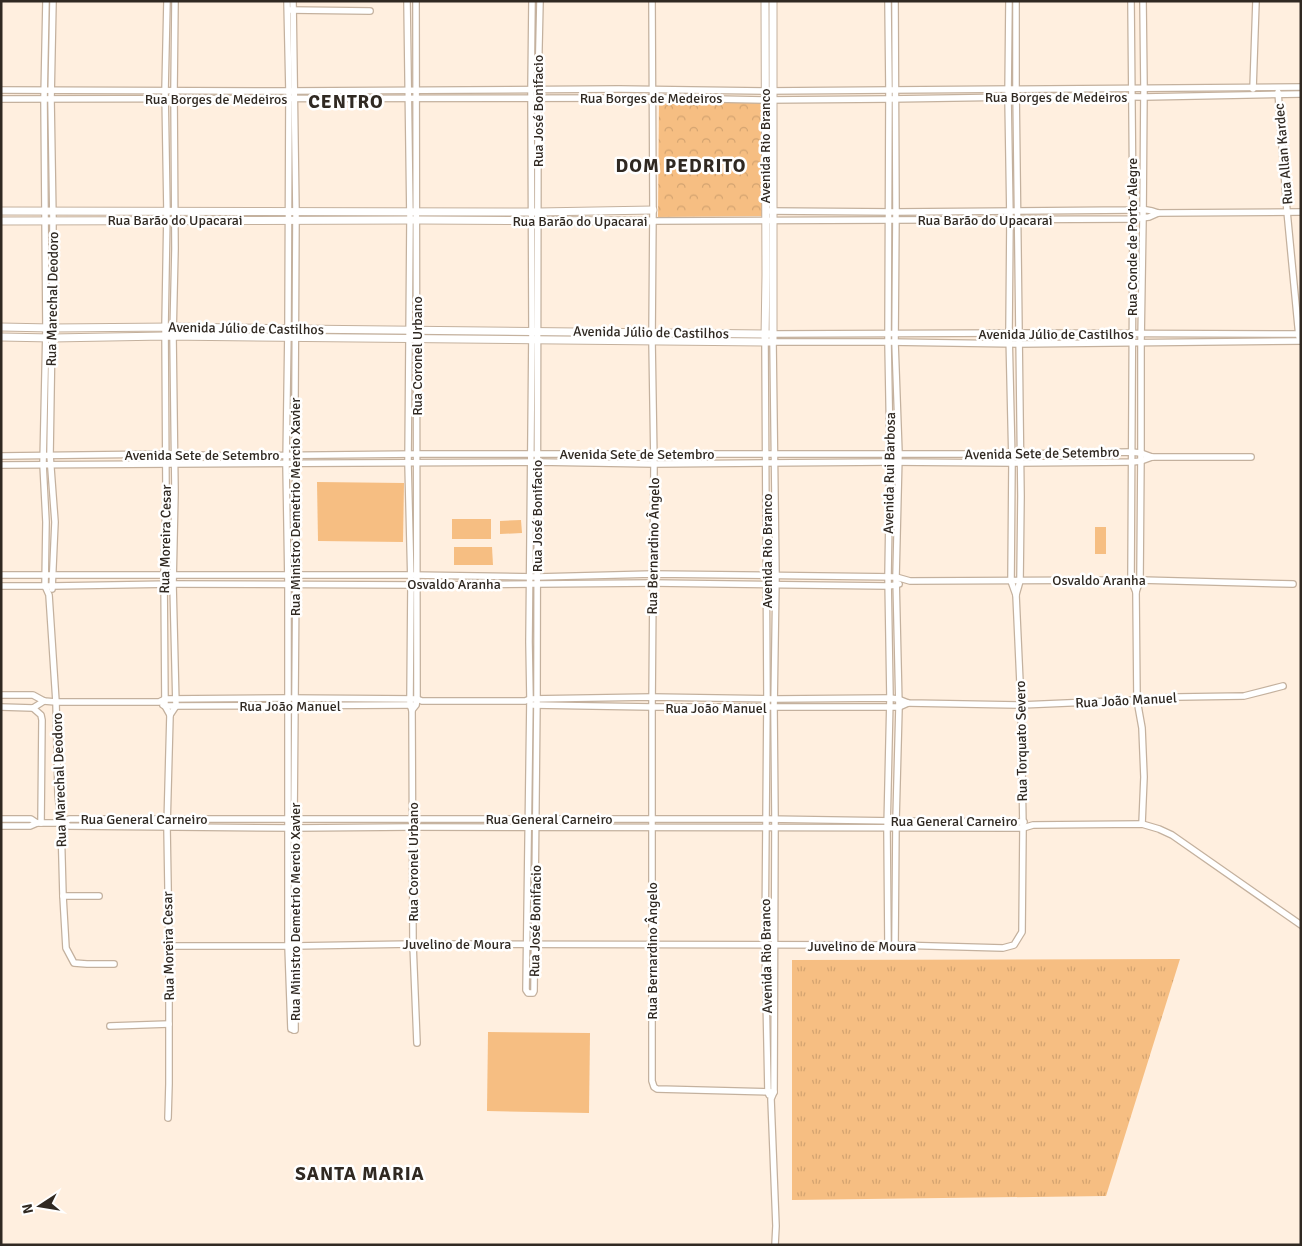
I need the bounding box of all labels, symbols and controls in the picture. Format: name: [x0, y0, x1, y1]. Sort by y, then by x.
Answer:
street label: Rua José Bonifacio: [530, 55, 547, 167]
street label: Avenida Rio Branco: [757, 89, 774, 203]
street label: Rua Borges de Medeiros: [985, 89, 1127, 106]
district label: CENTRO: [308, 90, 384, 114]
street label: Rua Borges de Medeiros: [580, 90, 722, 107]
street label: Rua Borges de Medeiros: [145, 91, 287, 108]
street label: Rua Allan Kardec: [1271, 102, 1296, 205]
district label: DOM PEDRITO: [616, 154, 746, 178]
street label: Rua Conde de Porto Alegre: [1124, 158, 1141, 316]
street label: Rua Barão do Upacarai: [107, 212, 243, 229]
street label: Rua Barão do Upacarai: [917, 212, 1053, 229]
street label: Rua Barão do Upacarai: [512, 213, 648, 230]
street label: Rua Marechal Deodoro: [43, 231, 62, 367]
street label: Rua Coronel Urbano: [409, 296, 426, 416]
street label: Avenida Júlio de Castilhos: [168, 319, 324, 338]
street label: Avenida Júlio de Castilhos: [573, 323, 729, 342]
street label: Avenida Júlio de Castilhos: [978, 326, 1134, 343]
street label: Rua Ministro Demetrio Mercio Xavier: [287, 397, 304, 616]
street label: Avenida Rui Barbosa: [880, 412, 899, 534]
street label: Avenida Sete de Setembro: [964, 444, 1120, 463]
street label: Avenida Sete de Setembro: [560, 446, 714, 463]
street label: Avenida Sete de Setembro: [125, 447, 279, 464]
street label: Rua José Bonifacio: [529, 460, 546, 572]
street label: Rua Bernardino Ângelo: [644, 477, 663, 615]
street label: Rua Moreira Cesar: [156, 483, 175, 594]
street label: Avenida Rio Branco: [759, 494, 776, 608]
street label: Osvaldo Aranha: [1052, 572, 1146, 589]
street label: Osvaldo Aranha: [407, 576, 501, 593]
street label: Rua Torquato Severo: [1012, 680, 1031, 802]
street label: Rua João Manuel: [1075, 689, 1177, 712]
street label: Rua João Manuel: [239, 698, 341, 715]
street label: Rua João Manuel: [665, 700, 767, 717]
street label: Rua Marechal Deodoro: [49, 712, 70, 848]
street label: Rua Ministro Demetrio Mercio Xavier: [287, 802, 304, 1021]
street label: Rua Coronel Urbano: [405, 802, 422, 922]
street label: Rua General Carneiro: [80, 811, 208, 828]
street label: Rua General Carneiro: [485, 811, 613, 828]
street label: Rua General Carneiro: [890, 813, 1018, 830]
street label: Rua José Bonifacio: [526, 865, 545, 977]
street label: Rua Bernardino Ângelo: [644, 882, 661, 1020]
street label: Rua Moreira Cesar: [159, 890, 178, 1001]
street label: Avenida Rio Branco: [757, 898, 776, 1014]
street label: Juvelino de Moura: [403, 936, 511, 953]
street label: Juvelino de Moura: [808, 938, 916, 955]
district label: SANTA MARIA: [295, 1162, 425, 1186]
north arrow: [15, 1181, 65, 1231]
text: N: [18, 1202, 37, 1215]

